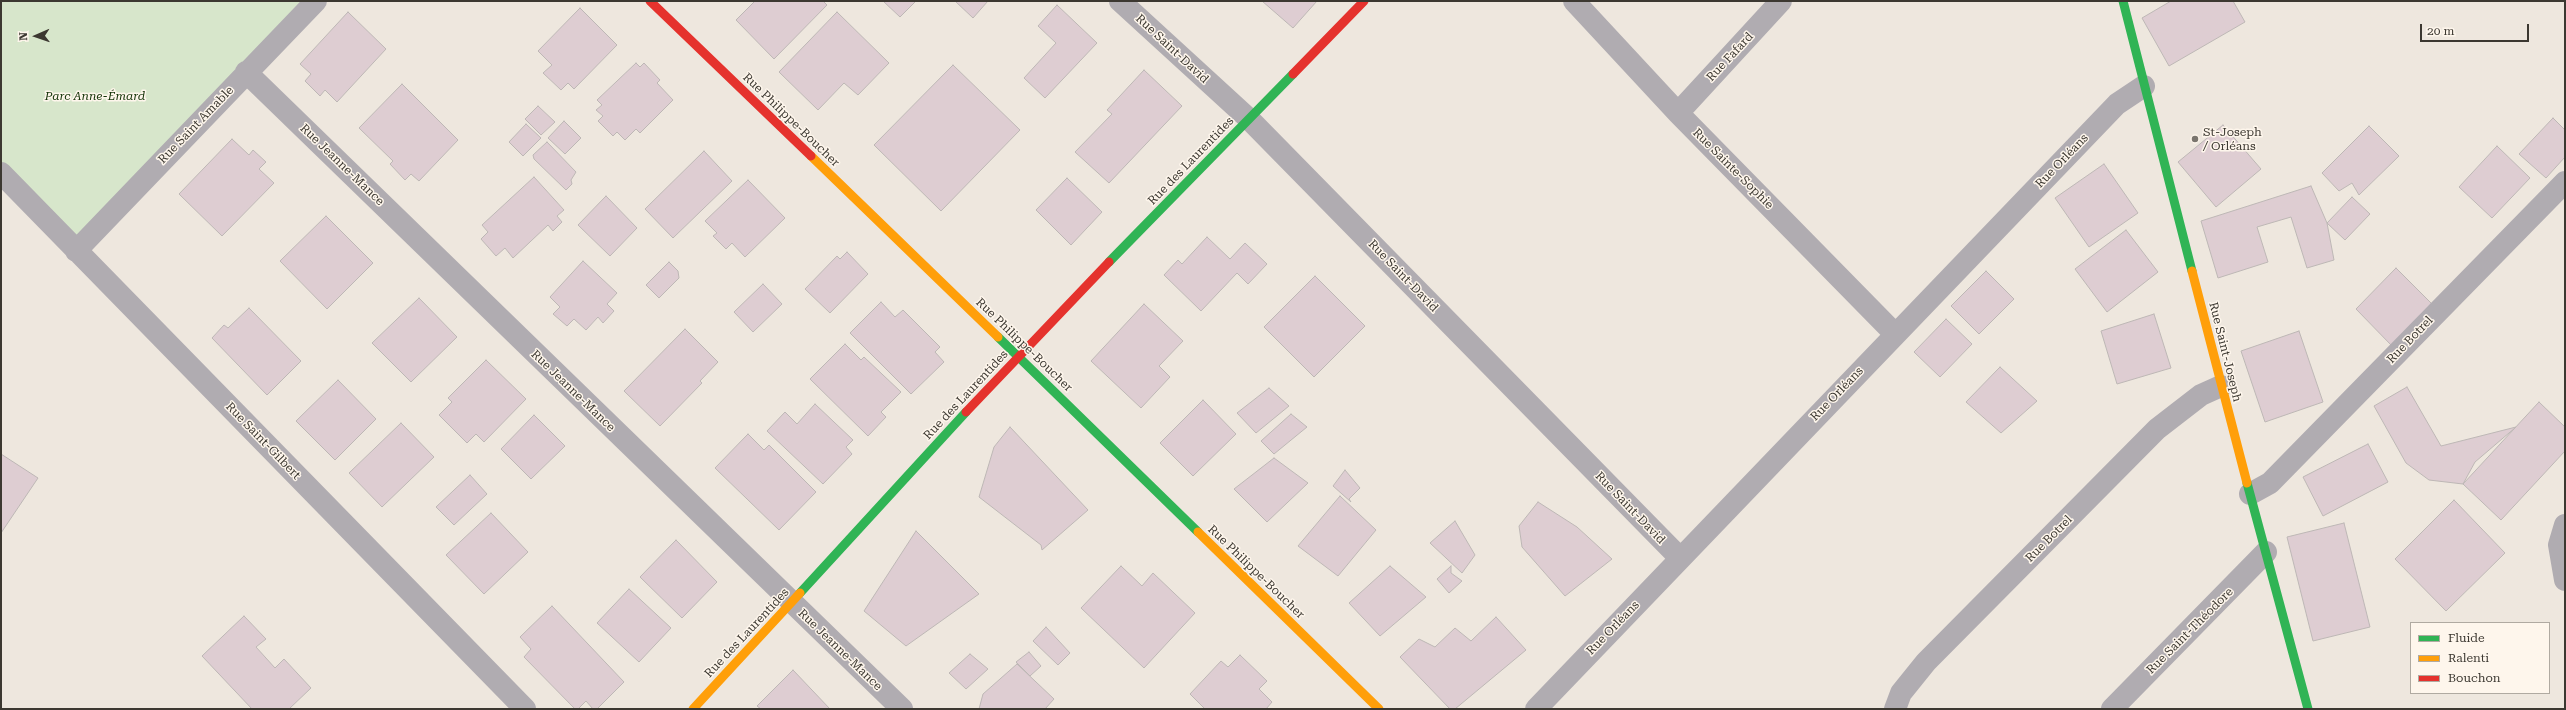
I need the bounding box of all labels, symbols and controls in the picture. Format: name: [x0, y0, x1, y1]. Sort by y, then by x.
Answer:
street label: Rue Saint-David: [1133, 11, 1211, 87]
north arrow: [16, 16, 56, 56]
scale bar: [2422, 16, 2531, 42]
text: 20 m: [2427, 24, 2454, 38]
street label: Rue Fafard: [1704, 29, 1756, 85]
text: N: [17, 32, 30, 41]
street label: Rue Philippe-Boucher: [740, 70, 842, 170]
street label: Rue Saint Amable: [155, 83, 237, 167]
park label: Parc Anne-Émard: [45, 89, 145, 103]
street label: Rue des Laurentides: [1145, 114, 1237, 208]
street label: Rue Jeanne-Mance: [297, 121, 387, 209]
place label: St-Joseph / Orléans: [2203, 125, 2262, 153]
street label: Rue Sainte-Sophie: [1690, 126, 1776, 212]
street label: Rue Orléans: [2033, 131, 2091, 191]
marker: St-Joseph / Orléans: [2190, 134, 2200, 144]
street label: Rue Saint-David: [1365, 237, 1441, 315]
street label: Rue Philippe-Boucher: [973, 295, 1075, 395]
street label: Rue Saint-Joseph: [2206, 301, 2244, 403]
street label: Rue Botrel: [2384, 313, 2436, 367]
street label: Rue Jeanne-Mance: [528, 347, 618, 435]
street label: Rue des Laurentides: [921, 347, 1011, 443]
street label: Rue Orléans: [1808, 364, 1866, 424]
street label: Rue Saint-Gilbert: [223, 400, 303, 482]
street label: Rue Saint-David: [1592, 469, 1668, 547]
street label: Rue Botrel: [2023, 513, 2075, 565]
street label: Rue Philippe-Boucher: [1205, 522, 1307, 622]
street label: Rue des Laurentides: [702, 585, 792, 681]
street label: Rue Saint-Théodore: [2144, 585, 2236, 677]
street label: Rue Orléans: [1584, 598, 1642, 658]
street label: Rue Jeanne-Mance: [795, 606, 885, 694]
legend: [2410, 622, 2550, 694]
text: Fluide: [2448, 631, 2485, 645]
text: Ralenti: [2448, 651, 2489, 665]
text: Bouchon: [2448, 671, 2501, 685]

